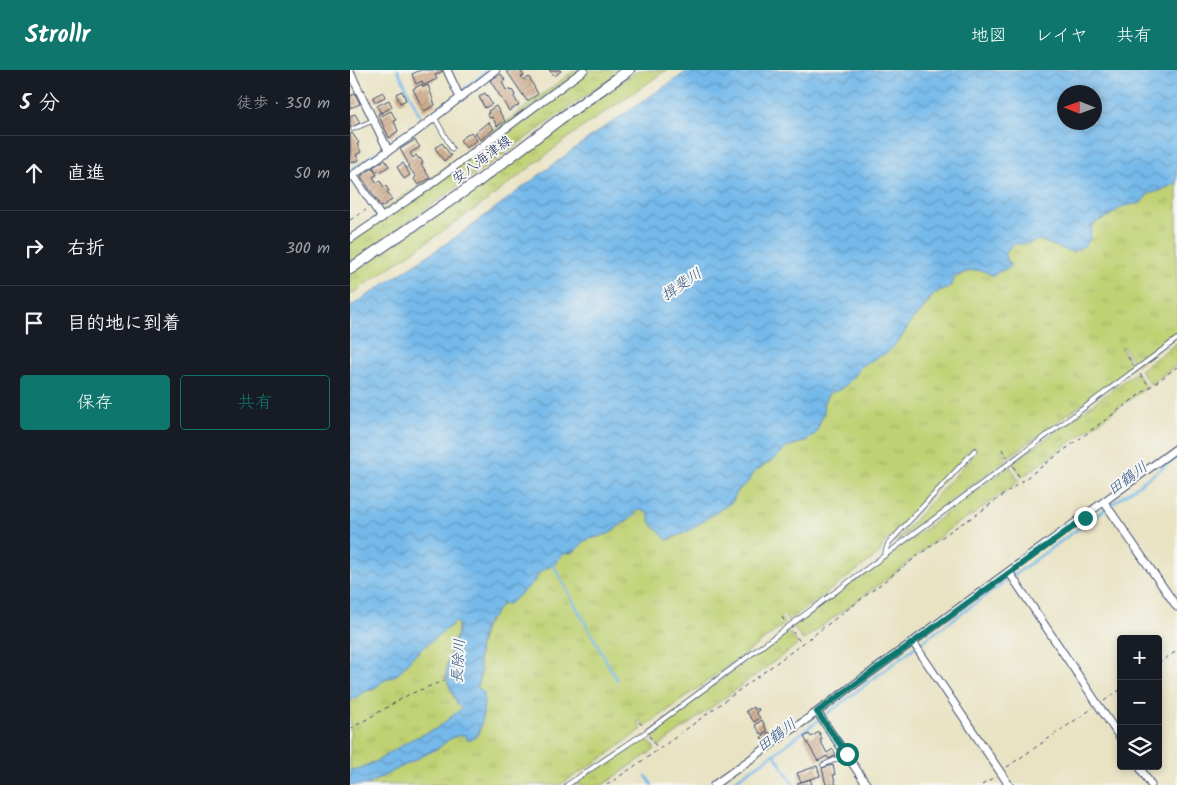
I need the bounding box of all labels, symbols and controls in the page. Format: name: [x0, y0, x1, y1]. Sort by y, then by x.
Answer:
text: Strollr: [25, 16, 90, 55]
text: 地図: [971, 22, 1007, 51]
text: レイヤ: [1035, 22, 1088, 51]
text: 共有: [1116, 22, 1152, 51]
north arrow: [1057, 85, 1102, 130]
text: 5 分: [20, 87, 60, 120]
text: 徒歩 · 350 m: [236, 91, 330, 116]
street label: 安八海津線: [447, 130, 517, 190]
icon: ahead: [20, 159, 48, 187]
text: 直進: [67, 159, 105, 189]
text: 50 m: [294, 161, 330, 186]
icon: right: [20, 234, 48, 262]
text: 右折: [67, 234, 105, 264]
text: 300 m: [286, 236, 330, 261]
water label: 揖斐川: [657, 262, 707, 308]
icon: arrive: [20, 309, 48, 337]
text: 目的地に到着: [67, 309, 181, 339]
button: 保存: [20, 375, 170, 430]
button: 共有: [180, 375, 330, 430]
water label: 田鶴川: [1103, 456, 1153, 502]
route end: [1074, 507, 1097, 530]
map controls: [1117, 635, 1162, 770]
button: +: [1117, 635, 1162, 680]
water label: 長除川: [446, 638, 472, 684]
button: −: [1117, 680, 1162, 725]
water label: 田鶴川: [752, 713, 802, 759]
button: layers: [1117, 725, 1162, 770]
route start: [836, 743, 859, 766]

